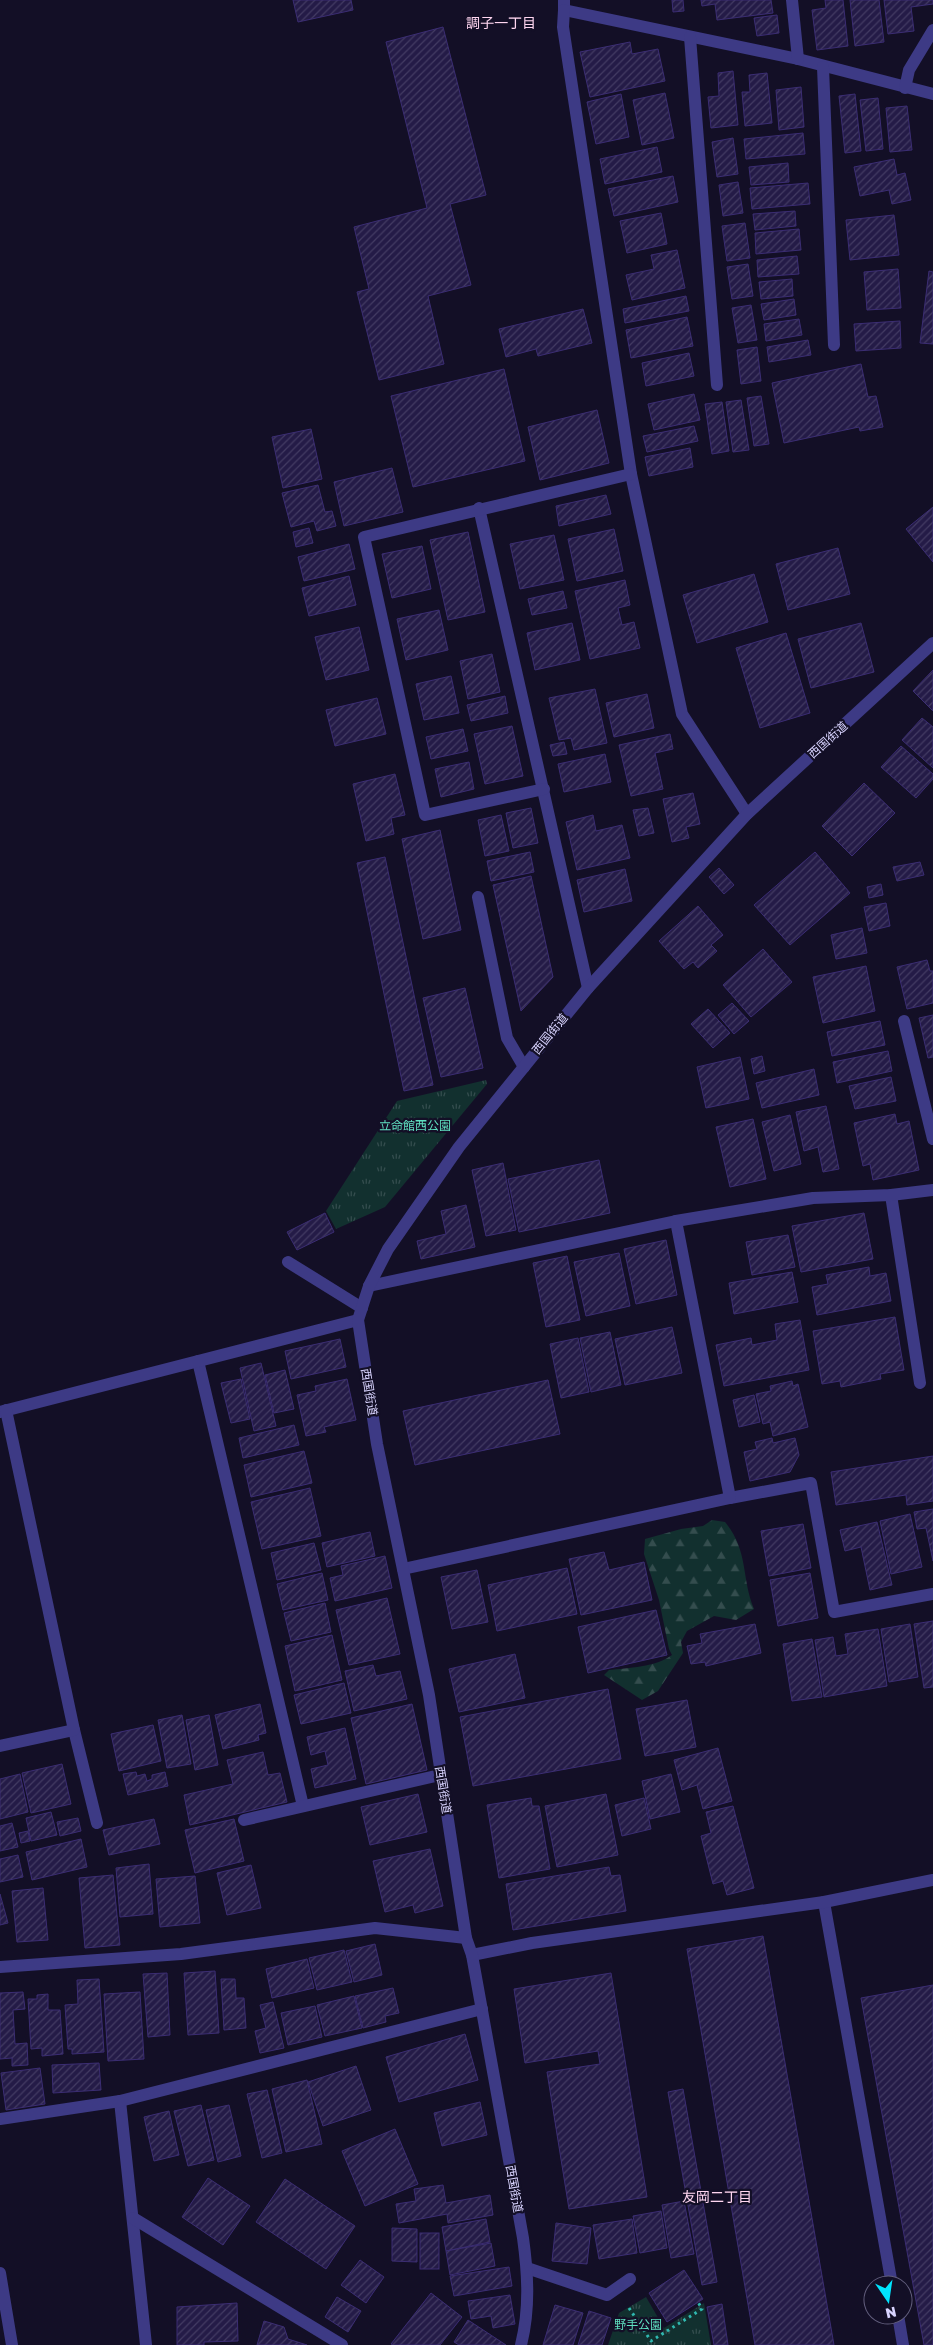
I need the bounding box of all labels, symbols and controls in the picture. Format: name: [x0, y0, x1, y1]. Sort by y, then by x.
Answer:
district label: 調子一丁目: [466, 14, 536, 31]
street label: 西国街道: [805, 718, 851, 761]
street label: 西国街道: [529, 1010, 571, 1057]
park label: 立命館西公園: [379, 1118, 451, 1133]
street label: 西国街道: [358, 1367, 381, 1417]
street label: 西国街道: [432, 1765, 455, 1815]
street label: 西国街道: [503, 2164, 526, 2214]
district label: 友岡二丁目: [682, 2188, 752, 2205]
north arrow: [863, 2275, 913, 2325]
text: N: [884, 2304, 898, 2323]
park label: 野手公園: [614, 2317, 662, 2332]

